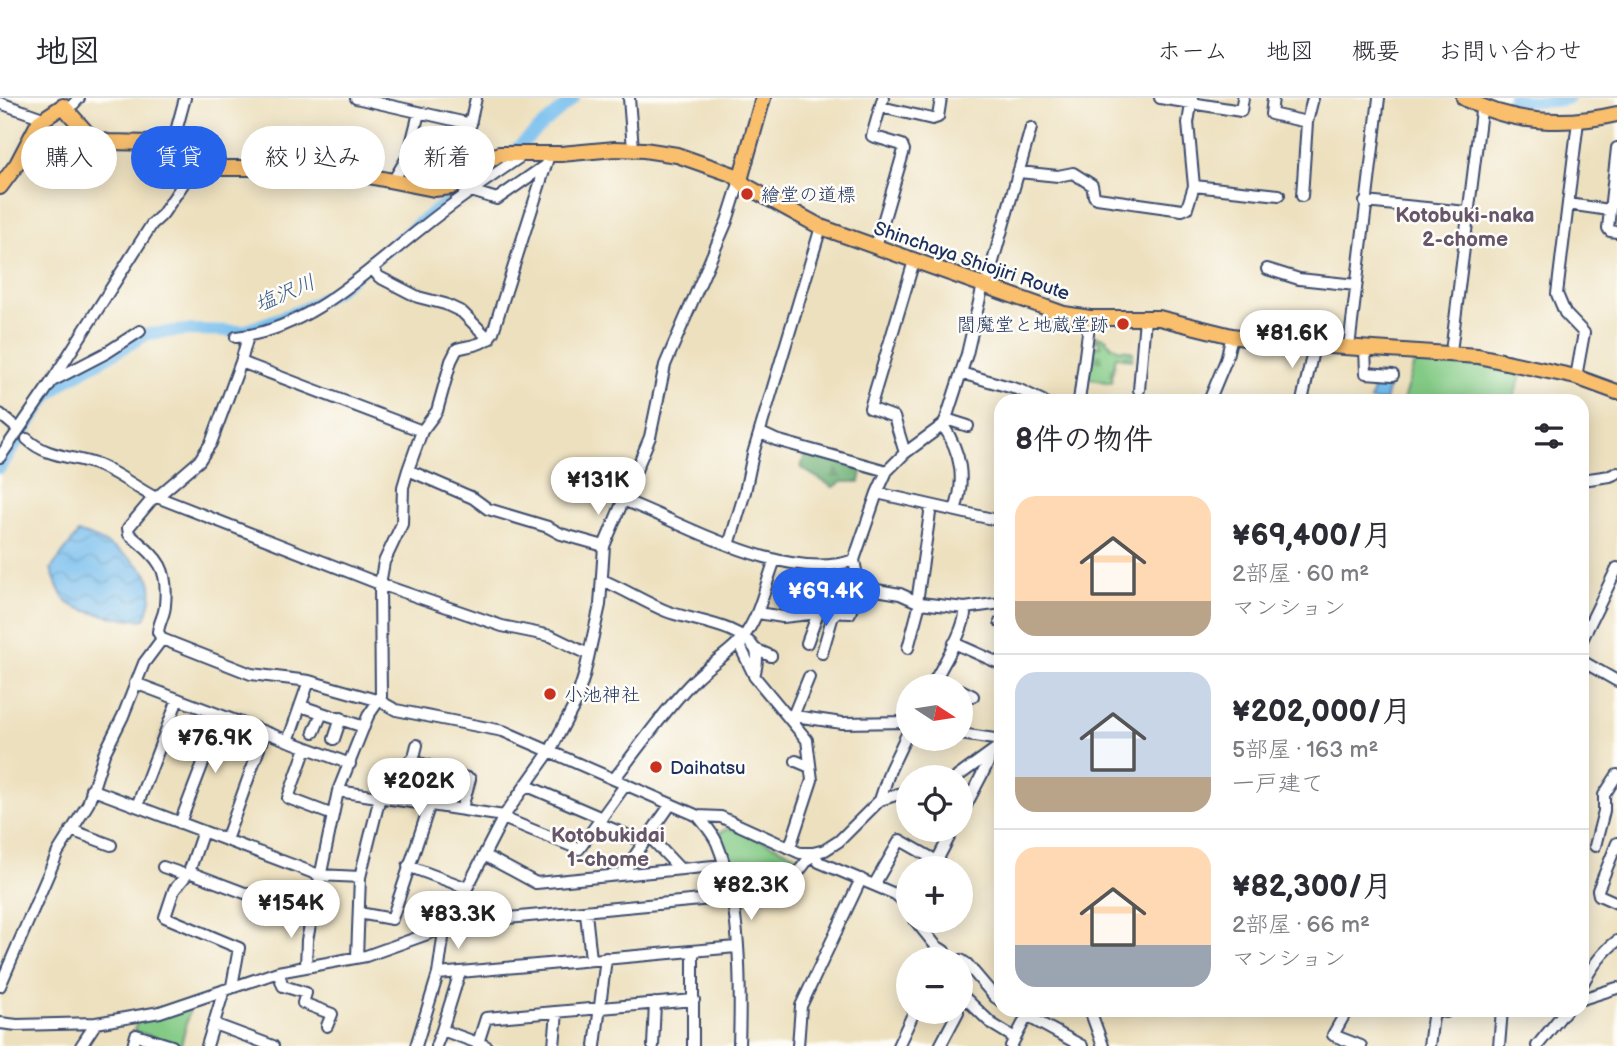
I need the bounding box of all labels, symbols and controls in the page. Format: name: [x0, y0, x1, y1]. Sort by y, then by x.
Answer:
text: 地図: [35, 32, 101, 72]
text: ホーム: [1157, 37, 1228, 66]
text: 地図: [1266, 37, 1314, 66]
text: 概要: [1352, 37, 1400, 66]
text: お問い合わせ: [1438, 37, 1582, 66]
chip: 購入: [21, 126, 117, 189]
chip: 賃貸: [131, 126, 227, 189]
chip: 絞り込み: [241, 126, 385, 189]
chip: 新着: [399, 126, 495, 189]
place label: 繪堂の道標: [761, 184, 856, 207]
marker: 繪堂の道標: [739, 186, 755, 202]
district label: Kotobuki-naka 2-chome: [1395, 203, 1535, 252]
street label: Shinchaya Shiojiri Route: [871, 217, 1072, 306]
water label: 塩沢川: [251, 270, 319, 317]
pin: ¥81.6K: [1235, 310, 1349, 370]
place label: 閻魔堂と地蔵堂跡: [957, 314, 1109, 337]
marker: 閻魔堂と地蔵堂跡: [1115, 316, 1131, 332]
text: ¥81.6K: [1256, 319, 1328, 347]
icon: filters: [1530, 417, 1568, 455]
text: 8件の物件: [1015, 422, 1153, 458]
pin: ¥131K: [549, 458, 647, 517]
text: ¥131K: [567, 466, 629, 494]
text: ¥69,400/月: [1232, 518, 1392, 554]
icon: home: [1071, 524, 1155, 608]
text: 2部屋 · 60 m²: [1232, 560, 1369, 588]
pin: ¥69.4K: [769, 568, 883, 628]
text: ¥69.4K: [788, 577, 864, 605]
text: マンション: [1232, 594, 1346, 622]
north arrow: [896, 674, 973, 751]
map controls: [896, 674, 973, 1024]
place label: 小池神社: [564, 684, 640, 707]
marker: 小池神社: [542, 686, 558, 702]
text: ¥202,000/月: [1232, 694, 1412, 730]
icon: home: [1071, 700, 1155, 784]
pin: ¥76.9K: [158, 716, 272, 775]
text: ¥76.9K: [178, 724, 252, 752]
text: 5部屋 · 163 m²: [1232, 736, 1378, 764]
place label: Daihatsu: [670, 757, 746, 780]
pin: ¥202K: [370, 758, 468, 818]
marker: Daihatsu: [648, 759, 664, 775]
button: locate: [896, 765, 973, 842]
text: ¥202K: [383, 767, 455, 795]
text: 一戸建て: [1232, 770, 1324, 798]
district label: Kotobukidai 1-chome: [551, 823, 665, 872]
button: +: [896, 856, 973, 933]
pin: ¥82.3K: [694, 862, 808, 922]
text: ¥82,300/月: [1232, 869, 1392, 905]
text: ¥82.3K: [713, 871, 789, 899]
icon: home: [1071, 875, 1155, 959]
pin: ¥154K: [242, 880, 340, 940]
text: ¥154K: [258, 889, 324, 917]
pin: ¥83.3K: [401, 892, 515, 951]
text: ¥83.3K: [420, 900, 496, 928]
text: 2部屋 · 66 m²: [1232, 911, 1370, 939]
text: マンション: [1232, 945, 1346, 973]
button: −: [896, 947, 973, 1024]

